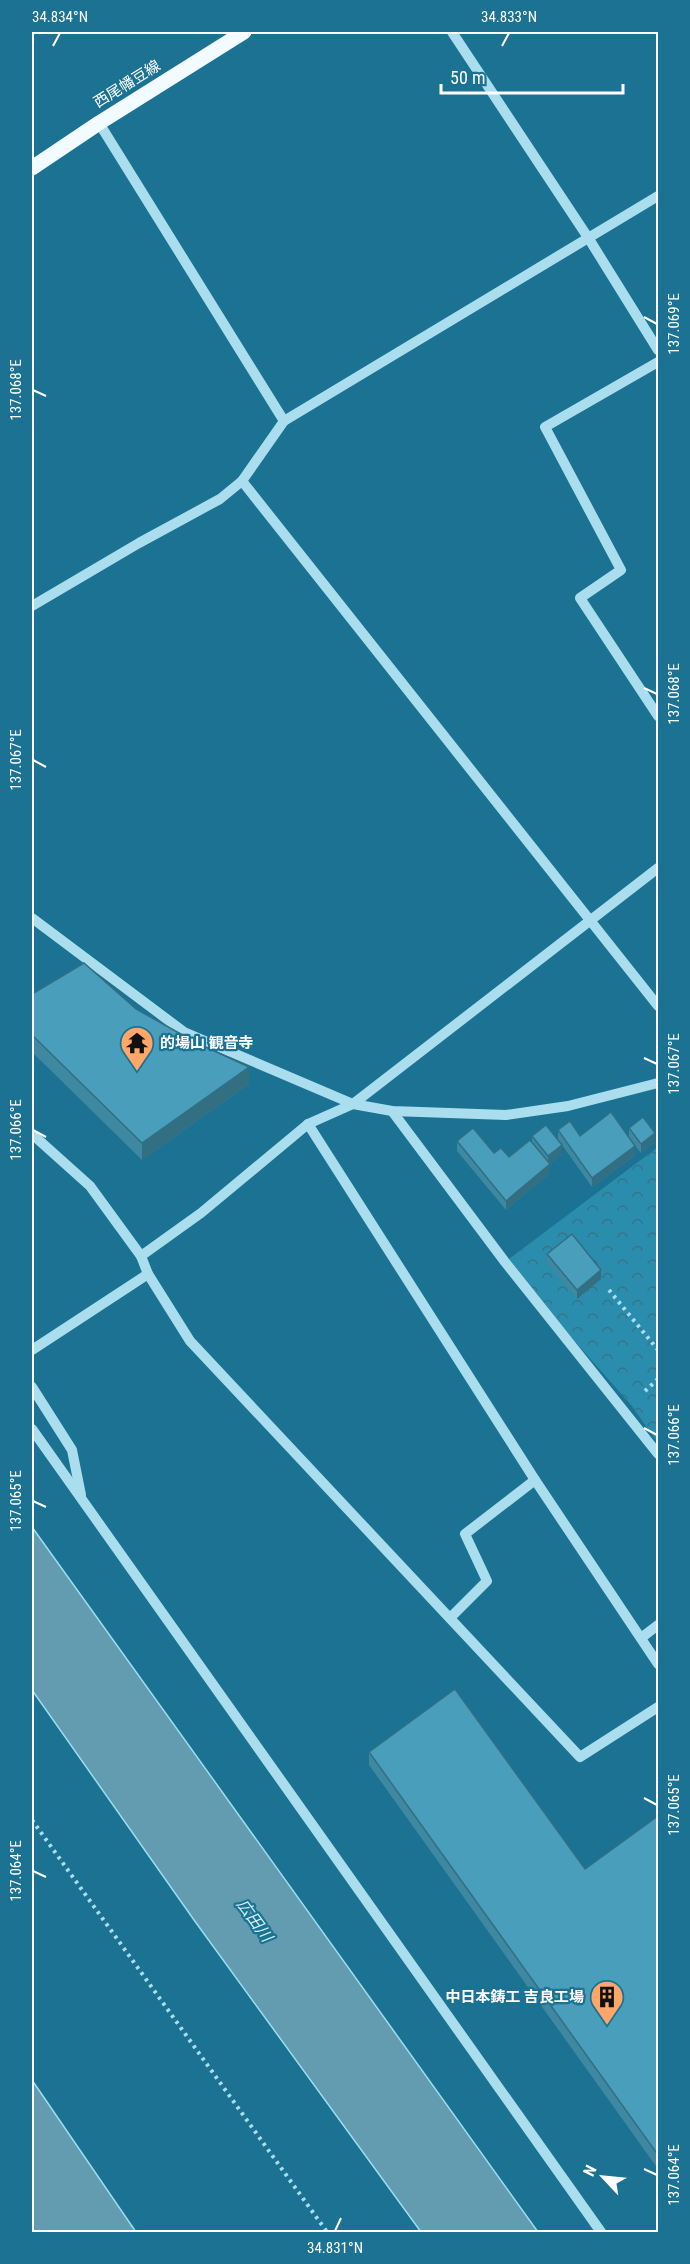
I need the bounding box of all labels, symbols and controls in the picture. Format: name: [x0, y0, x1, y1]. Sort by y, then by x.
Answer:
text: 34.834°N: [32, 8, 88, 26]
text: 34.833°N: [481, 8, 537, 26]
street label: 西尾幡豆線: [90, 56, 164, 112]
scale bar: [441, 57, 622, 95]
text: 50 m: [450, 67, 485, 88]
text: 137.069°E: [665, 293, 683, 355]
text: 137.068°E: [7, 359, 25, 421]
text: 137.068°E: [665, 663, 683, 725]
text: 137.067°E: [7, 729, 25, 791]
temple icon: 的場山 観音寺: [119, 1025, 155, 1072]
text: 137.067°E: [665, 1033, 683, 1095]
place label: 的場山 観音寺: [160, 1034, 253, 1052]
text: 137.066°E: [7, 1099, 25, 1161]
text: 137.066°E: [665, 1404, 683, 1466]
text: 137.065°E: [7, 1470, 25, 1532]
text: 137.065°E: [665, 1774, 683, 1836]
text: 137.064°E: [7, 1840, 25, 1902]
water label: 広田川: [233, 1895, 278, 1947]
building icon: 中日本鋳工 吉良工場: [589, 1979, 625, 2026]
place label: 中日本鋳工 吉良工場: [446, 1988, 584, 2006]
text: 137.064°E: [665, 2144, 683, 2206]
north arrow: [573, 2147, 633, 2207]
text: N: [579, 2162, 601, 2179]
text: 34.831°N: [307, 2239, 363, 2257]

